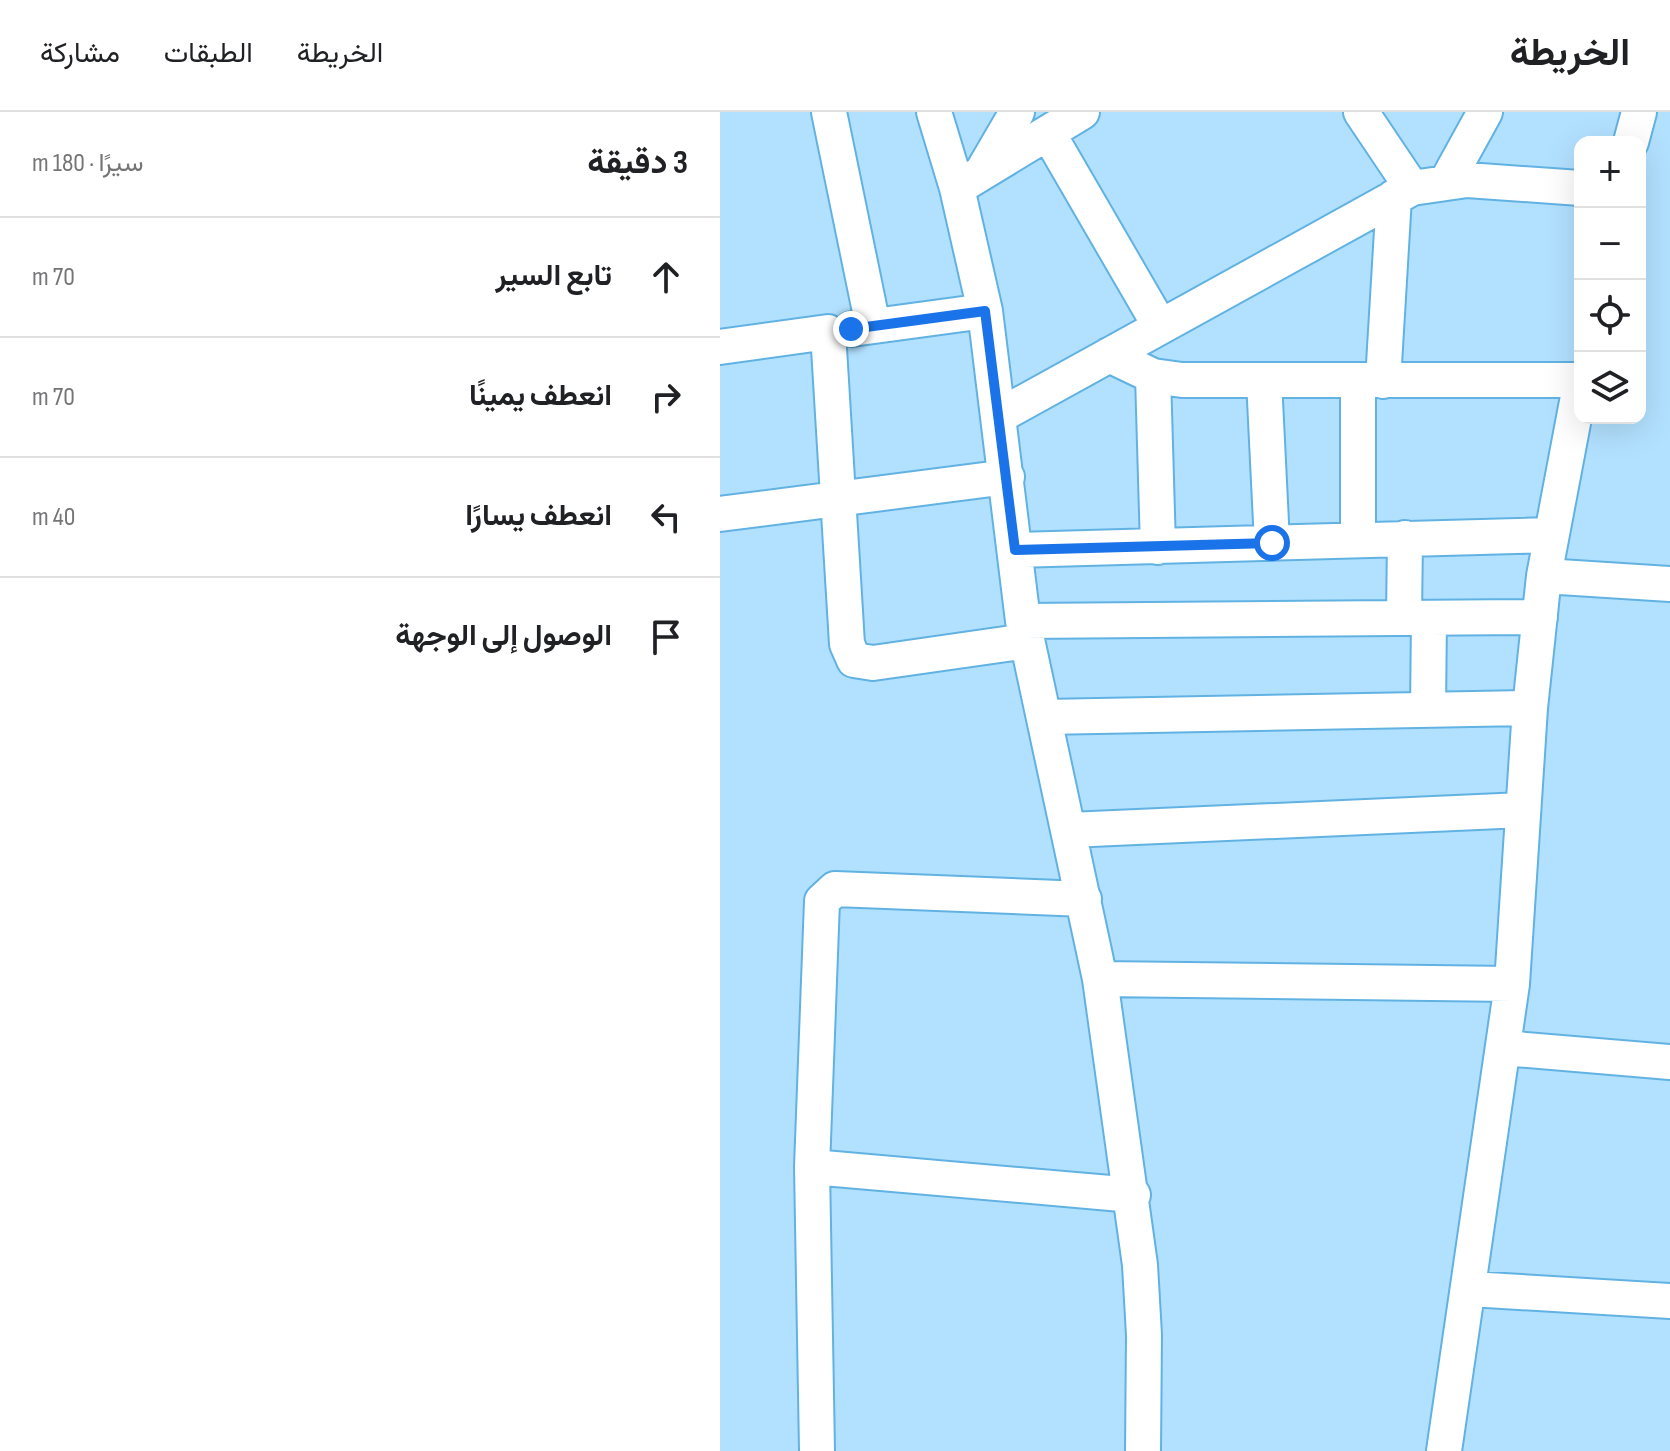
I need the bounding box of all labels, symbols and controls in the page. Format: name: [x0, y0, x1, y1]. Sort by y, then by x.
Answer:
text: الخريطة: [1510, 31, 1630, 76]
text: مشاركة: [40, 37, 120, 70]
text: الطبقات: [164, 37, 253, 70]
text: الخريطة: [297, 37, 383, 70]
map controls: [1574, 136, 1646, 424]
button: +: [1574, 136, 1646, 208]
text: 3 دقيقة: [587, 142, 688, 183]
text: سيرًا · 180 m: [32, 148, 144, 179]
button: −: [1574, 208, 1646, 280]
icon: ahead: [644, 255, 688, 299]
text: تابع السير: [495, 258, 612, 294]
text: 70 m: [32, 262, 75, 293]
button: locate: [1574, 280, 1646, 352]
route end: [833, 311, 869, 347]
button: layers: [1574, 352, 1646, 424]
icon: right: [644, 375, 688, 419]
text: انعطف يمينًا: [469, 378, 612, 414]
text: 70 m: [32, 382, 75, 413]
icon: left: [644, 495, 688, 539]
text: انعطف يسارًا: [465, 498, 612, 534]
text: 40 m: [32, 502, 75, 533]
route start: [1254, 525, 1290, 561]
icon: arrive: [644, 615, 688, 659]
text: الوصول إلى الوجهة: [395, 618, 612, 654]

